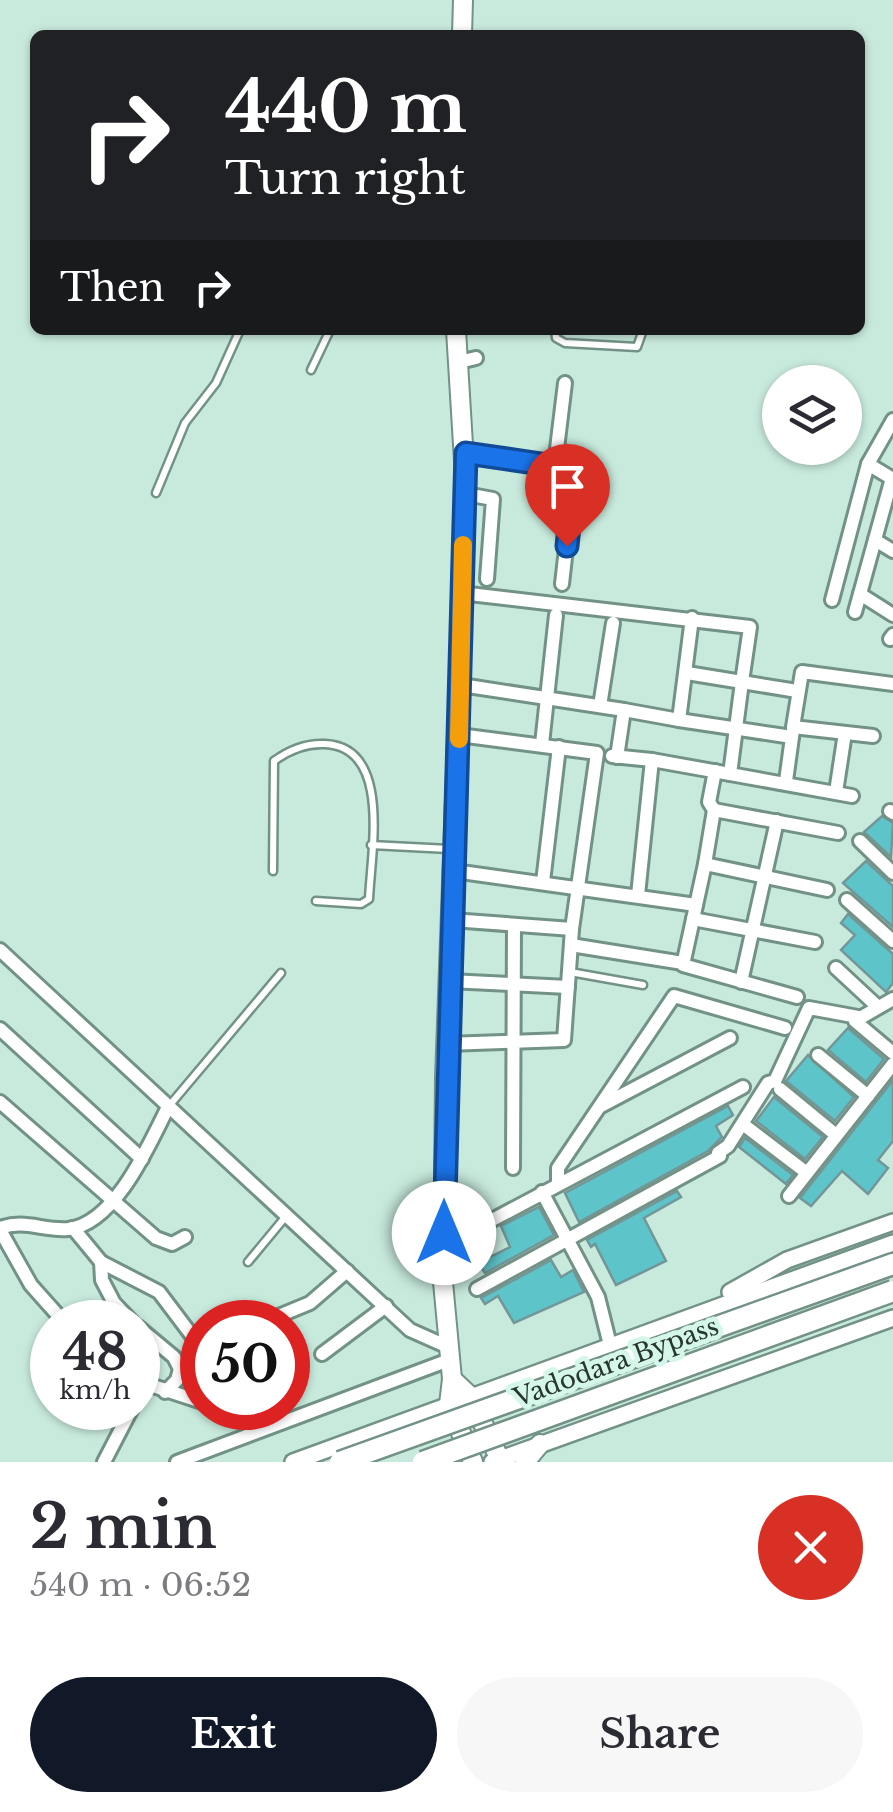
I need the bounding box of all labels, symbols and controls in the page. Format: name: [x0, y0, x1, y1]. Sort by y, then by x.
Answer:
text: 440 m: [225, 64, 467, 151]
icon: right: [60, 70, 190, 200]
text: Turn right: [225, 150, 466, 206]
icon: right: [185, 260, 240, 315]
text: Then: [60, 264, 165, 311]
map controls: [762, 365, 862, 465]
button: layers: [762, 365, 862, 465]
pin: [525, 444, 610, 547]
icon: arrive: [540, 459, 595, 514]
position arrow: [392, 1181, 496, 1285]
speed limit sign: 50: [180, 1300, 310, 1430]
street label: Vadodara Bypass: [508, 1311, 723, 1414]
text: 48: [63, 1321, 127, 1384]
text: km/h: [60, 1375, 130, 1406]
text: 2 min: [30, 1490, 217, 1564]
button: close: [758, 1495, 863, 1600]
text: 540 m · 06:52: [30, 1565, 251, 1605]
button: Exit: [30, 1677, 437, 1792]
button: Share: [457, 1677, 863, 1792]

